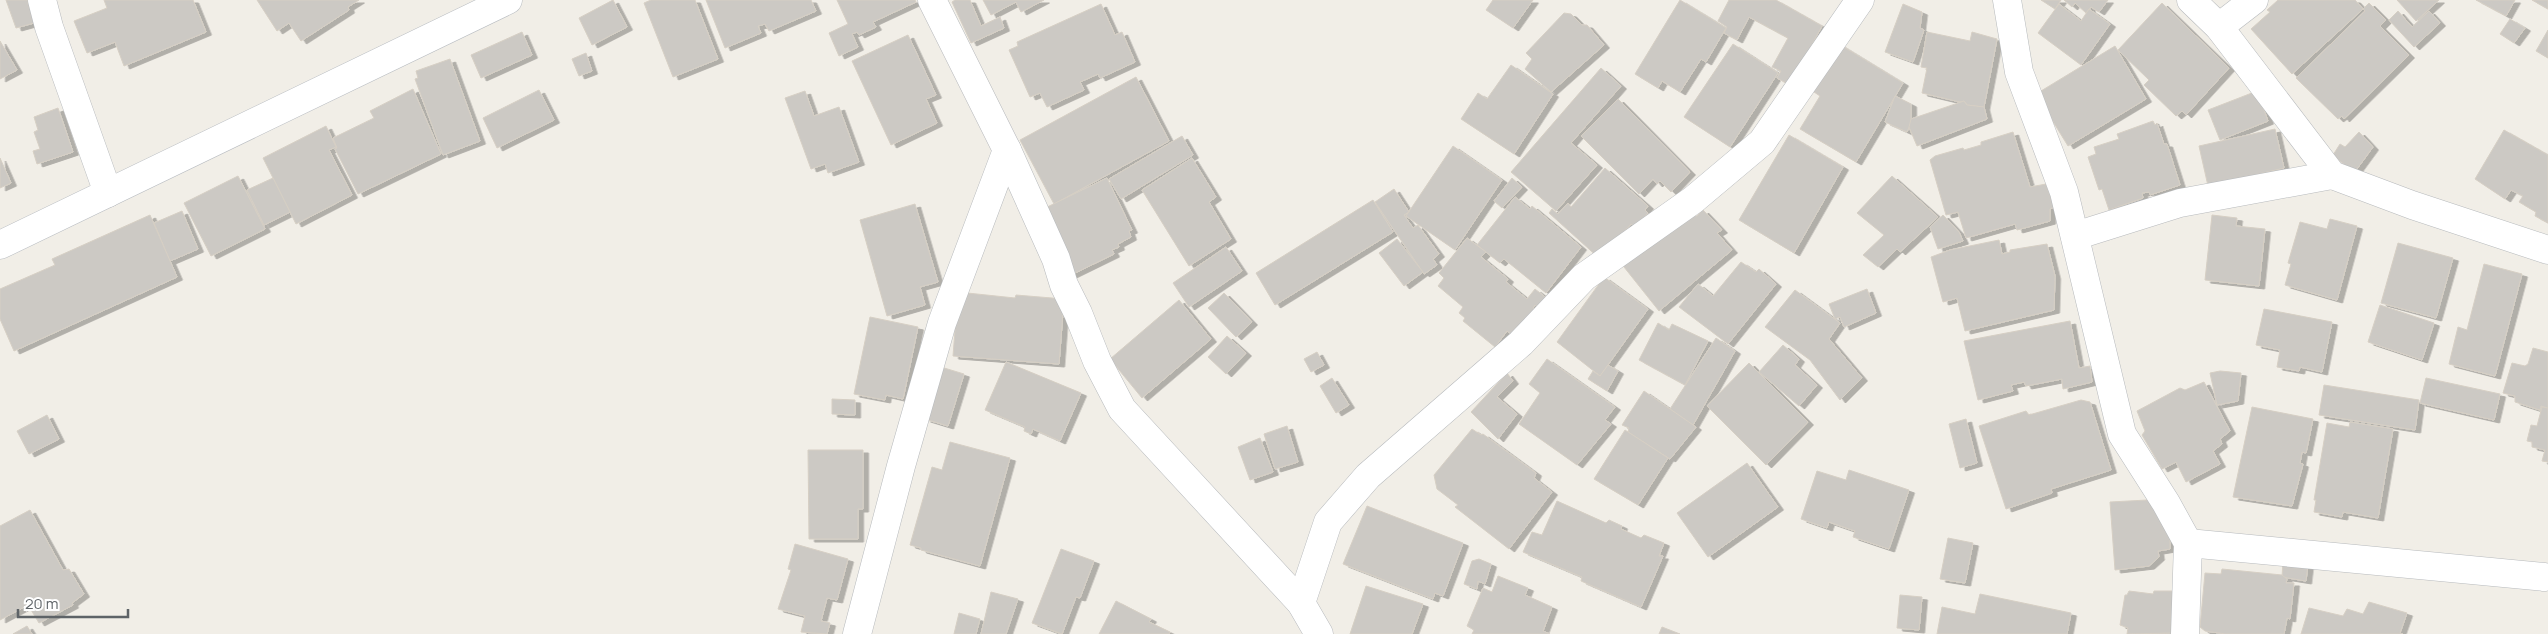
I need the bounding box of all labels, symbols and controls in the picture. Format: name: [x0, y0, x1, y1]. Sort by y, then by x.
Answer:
scale bar: [18, 586, 128, 618]
text: 20 m: [25, 593, 58, 614]

